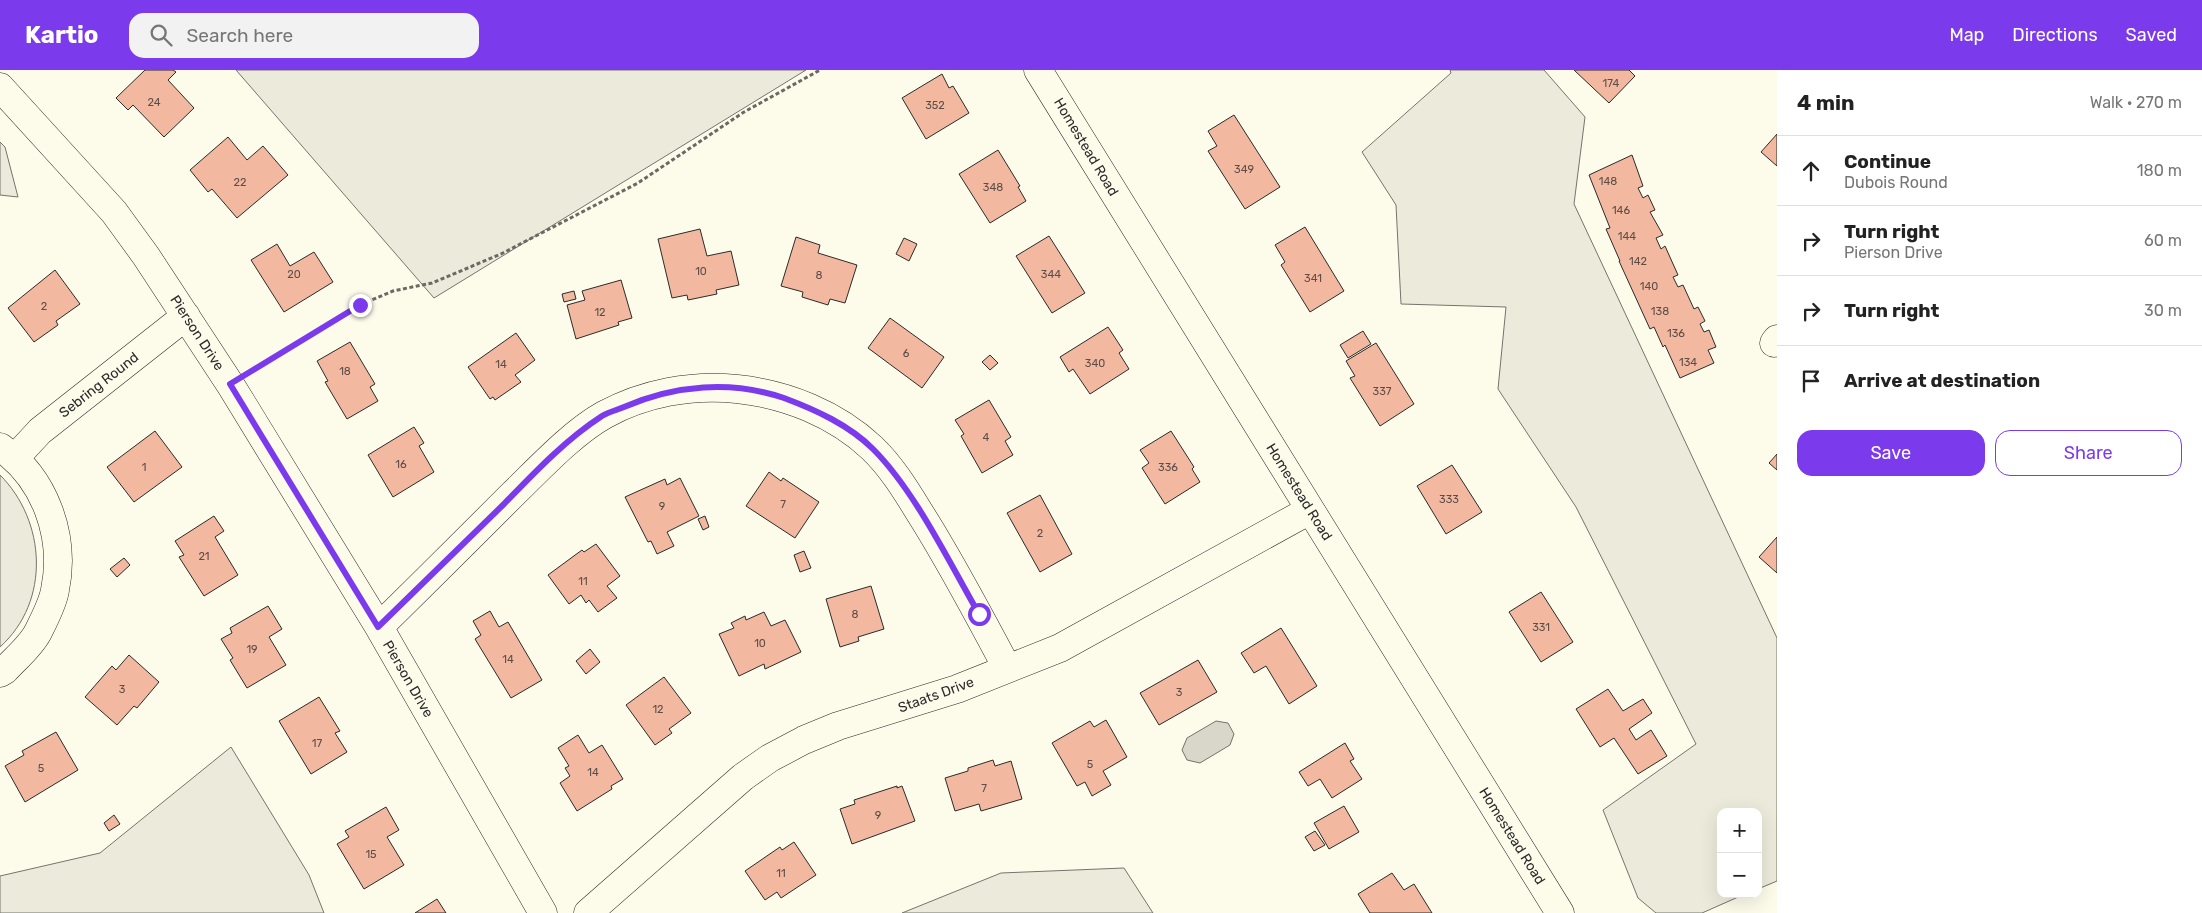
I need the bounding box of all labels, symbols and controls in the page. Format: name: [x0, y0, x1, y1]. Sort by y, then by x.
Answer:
search box: [129, 13, 479, 58]
text: Kartio: [25, 21, 99, 49]
icon: search: [147, 21, 175, 49]
text: Search here: [187, 24, 293, 47]
text: Map: [1949, 24, 1984, 46]
text: Directions: [2012, 24, 2098, 46]
text: Saved: [2126, 24, 2177, 46]
house number: 174: [1603, 77, 1620, 90]
text: 4 min: [1797, 90, 1855, 115]
text: Walk · 270 m: [2090, 93, 2182, 112]
street label: Homestead Road: [1050, 95, 1122, 199]
house number: 24: [147, 96, 161, 109]
house number: 352: [925, 99, 945, 112]
text: Continue: [1844, 150, 1931, 173]
icon: ahead: [1797, 157, 1825, 185]
text: 180 m: [2137, 161, 2182, 180]
house number: 349: [1234, 163, 1254, 176]
text: Dubois Round: [1844, 173, 1948, 192]
house number: 148: [1599, 175, 1617, 188]
house number: 22: [234, 176, 246, 189]
house number: 348: [983, 181, 1003, 194]
house number: 146: [1612, 204, 1630, 217]
text: Turn right: [1844, 220, 1939, 243]
icon: right: [1797, 227, 1825, 255]
house number: 144: [1618, 230, 1636, 243]
text: 60 m: [2144, 231, 2182, 250]
text: Pierson Drive: [1844, 243, 1943, 262]
house number: 142: [1629, 255, 1647, 268]
house number: 10: [695, 265, 707, 278]
house number: 20: [287, 268, 301, 281]
house number: 344: [1041, 268, 1061, 281]
house number: 8: [816, 269, 823, 282]
house number: 341: [1304, 272, 1322, 285]
house number: 140: [1640, 280, 1658, 293]
street label: Pierson Drive: [166, 292, 228, 374]
route end: [349, 294, 372, 317]
icon: right: [1797, 297, 1825, 325]
text: Turn right: [1844, 299, 1939, 322]
house number: 2: [41, 300, 47, 313]
text: 30 m: [2144, 301, 2182, 320]
house number: 138: [1651, 305, 1669, 318]
house number: 12: [594, 306, 606, 319]
house number: 136: [1667, 327, 1685, 340]
house number: 6: [903, 347, 910, 360]
street label: Sebring Round: [56, 349, 142, 421]
house number: 134: [1679, 356, 1697, 369]
house number: 340: [1085, 357, 1105, 370]
house number: 14: [495, 358, 507, 371]
house number: 18: [339, 365, 351, 378]
icon: arrive: [1797, 367, 1825, 395]
text: Arrive at destination: [1844, 369, 2040, 392]
house number: 337: [1373, 385, 1392, 398]
button: Save: [1797, 430, 1985, 476]
button: Share: [1995, 430, 2182, 476]
house number: 4: [983, 431, 990, 444]
street label: Homestead Road: [1262, 440, 1336, 544]
house number: 16: [395, 458, 407, 471]
house number: 1: [142, 461, 146, 474]
house number: 336: [1158, 461, 1178, 474]
house number: 333: [1439, 493, 1459, 506]
house number: 7: [780, 498, 786, 511]
house number: 9: [659, 500, 665, 513]
house number: 2: [1037, 527, 1043, 540]
house number: 21: [198, 550, 210, 563]
house number: 11: [578, 575, 588, 588]
route start: [968, 603, 991, 626]
house number: 8: [852, 608, 859, 621]
house number: 331: [1532, 621, 1550, 634]
street label: Pierson Drive: [379, 637, 437, 721]
house number: 10: [754, 637, 766, 650]
house number: 19: [246, 643, 258, 656]
house number: 14: [502, 653, 514, 666]
street label: Staats Drive: [896, 673, 976, 717]
house number: 3: [119, 683, 126, 696]
house number: 3: [1176, 686, 1183, 699]
house number: 12: [652, 703, 664, 716]
house number: 17: [312, 737, 323, 750]
house number: 5: [1087, 758, 1094, 771]
house number: 5: [38, 762, 45, 775]
house number: 14: [587, 766, 599, 779]
house number: 7: [981, 782, 987, 795]
street label: Homestead Road: [1475, 784, 1549, 888]
map controls: [1717, 808, 1762, 898]
button: +: [1717, 808, 1762, 853]
house number: 9: [875, 809, 881, 822]
house number: 15: [365, 848, 377, 861]
button: −: [1717, 853, 1762, 898]
house number: 11: [776, 867, 786, 880]

